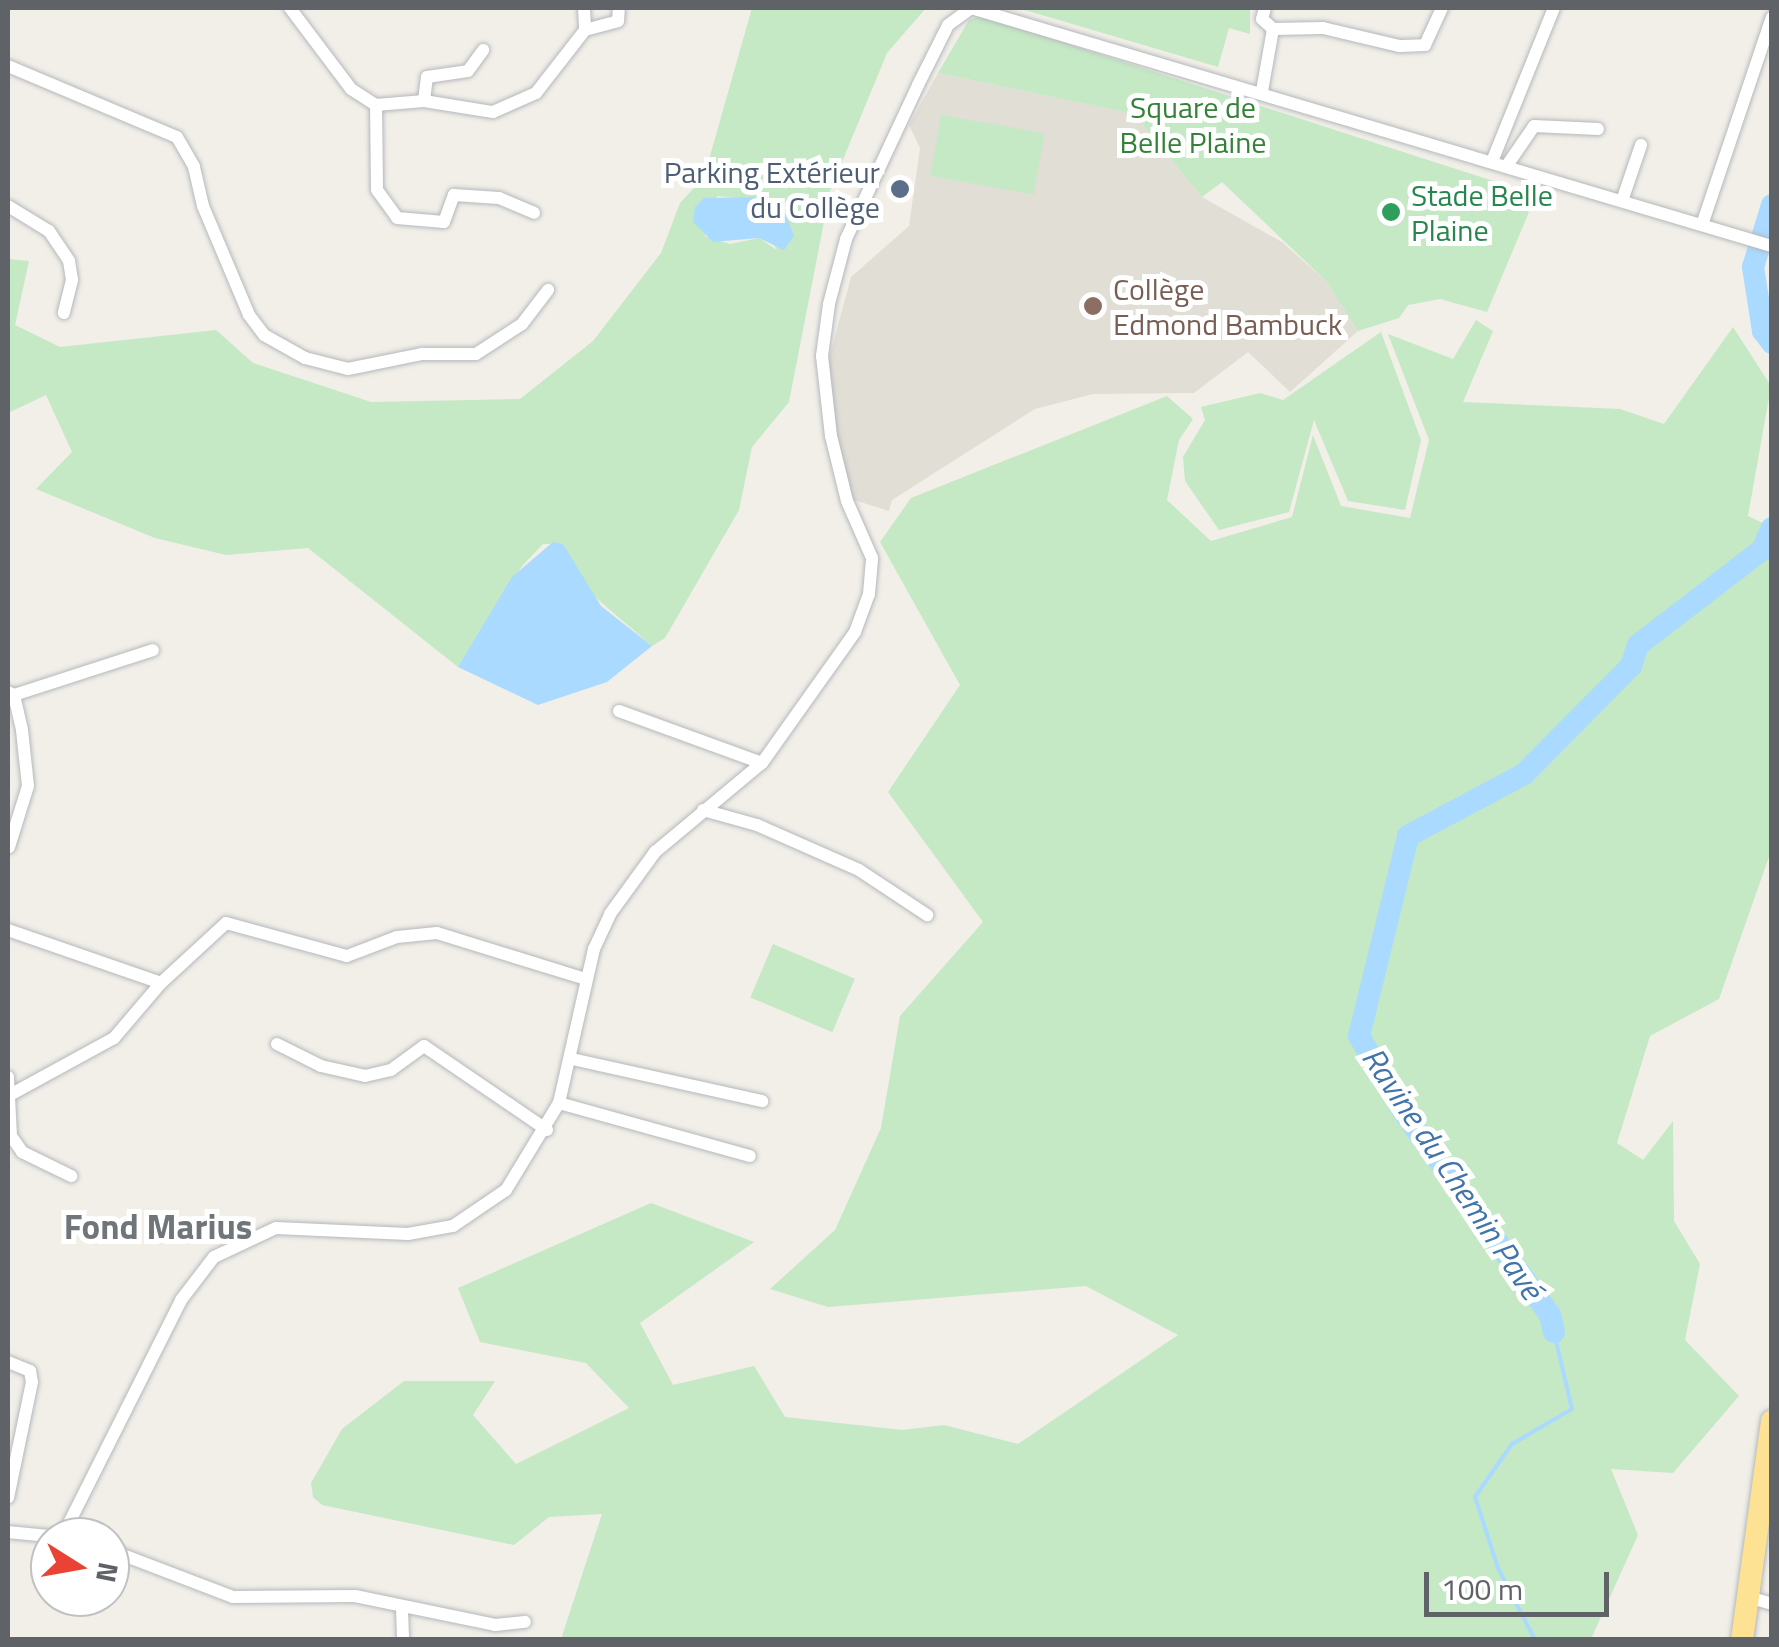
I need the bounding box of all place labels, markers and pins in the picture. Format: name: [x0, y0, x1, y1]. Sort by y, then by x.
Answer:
place label: Parking Extérieur du Collège: [664, 154, 880, 224]
place label: Stade Belle Plaine: [1411, 177, 1553, 248]
marker: Parking Extérieur du Collège: [889, 178, 911, 200]
marker: Stade Belle Plaine: [1380, 201, 1402, 223]
place label: Collège Edmond Bambuck: [1113, 271, 1342, 342]
marker: Collège Edmond Bambuck: [1082, 295, 1104, 317]

